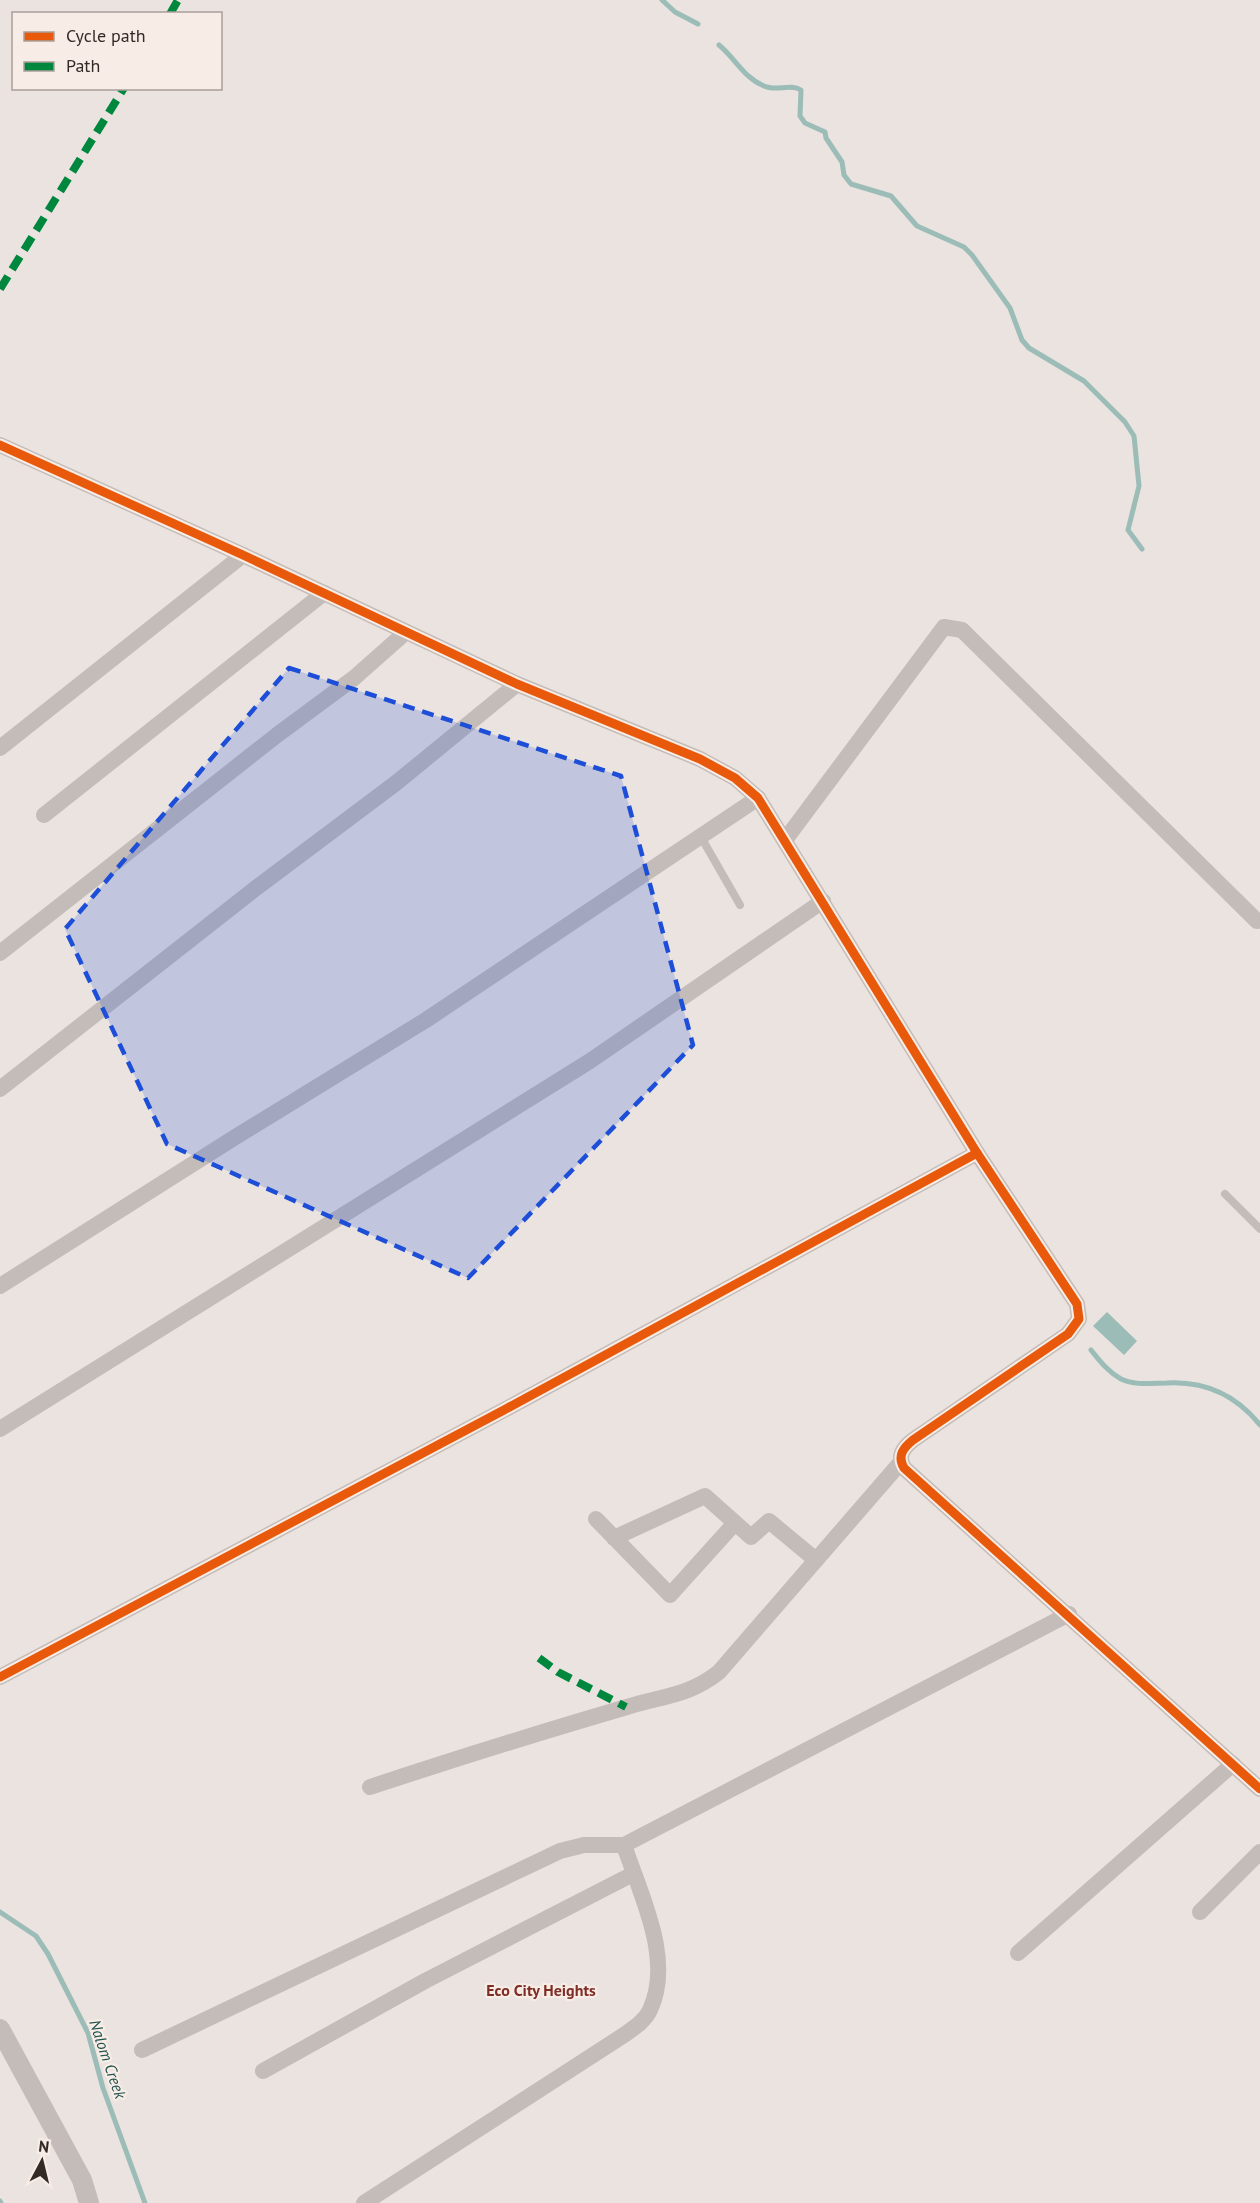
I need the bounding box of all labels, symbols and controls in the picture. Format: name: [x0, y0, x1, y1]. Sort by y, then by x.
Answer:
legend: [12, 12, 222, 90]
text: Cycle path: [66, 24, 146, 47]
text: Path: [66, 54, 100, 77]
district label: Eco City Heights: [486, 1980, 596, 2000]
water label: Nalom Creek: [85, 2017, 131, 2102]
north arrow: [12, 2131, 72, 2191]
text: N: [37, 2136, 50, 2157]

